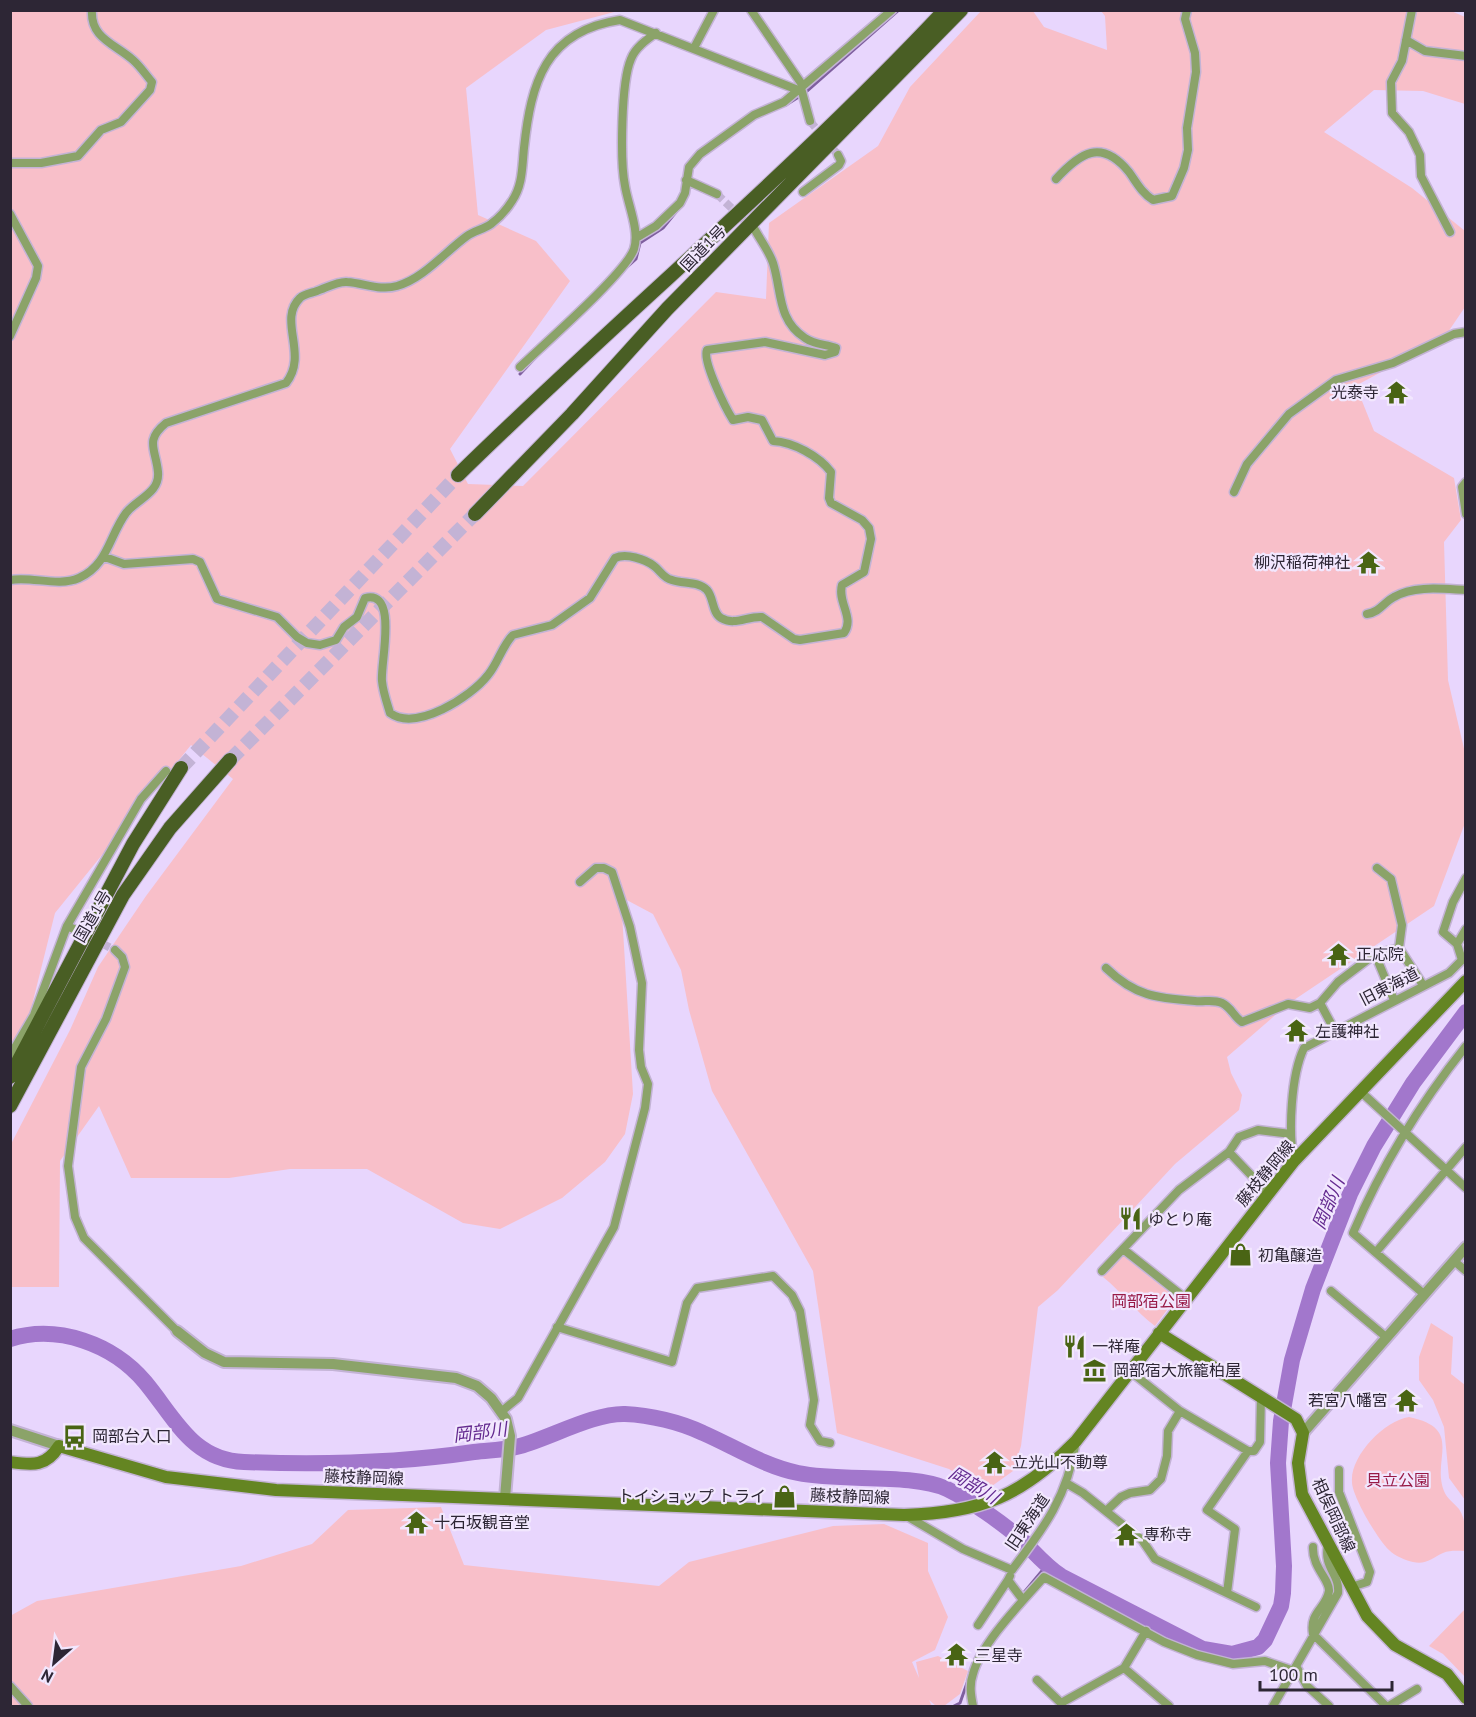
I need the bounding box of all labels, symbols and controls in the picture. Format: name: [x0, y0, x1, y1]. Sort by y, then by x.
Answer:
street label: 国道1号: [676, 221, 730, 275]
temple icon: 光泰寺: [1384, 379, 1410, 405]
place label: 光泰寺: [1331, 382, 1379, 402]
temple icon: 柳沢稲荷神社: [1355, 549, 1381, 575]
place label: 柳沢稲荷神社: [1254, 552, 1350, 572]
street label: 国道1号: [69, 886, 115, 946]
temple icon: 正応院: [1325, 941, 1351, 967]
place label: 正応院: [1356, 944, 1404, 964]
street label: 旧東海道: [1356, 963, 1422, 1009]
temple icon: 左護神社: [1284, 1018, 1310, 1044]
place label: 左護神社: [1315, 1021, 1379, 1041]
street label: 藤枝静岡線: [1232, 1136, 1298, 1210]
water label: 岡部川: [1307, 1172, 1350, 1232]
restaurant icon: ゆとり庵: [1117, 1206, 1143, 1232]
place label: ゆとり庵: [1148, 1209, 1212, 1229]
shop icon: 初亀醸造: [1227, 1242, 1253, 1268]
place label: 初亀醸造: [1258, 1245, 1322, 1265]
park label: 岡部宿公園: [1111, 1291, 1191, 1311]
restaurant icon: 一祥庵: [1061, 1333, 1087, 1359]
place label: 一祥庵: [1092, 1336, 1140, 1356]
museum icon: 岡部宿大旅籠柏屋: [1082, 1357, 1108, 1383]
place label: 岡部宿大旅籠柏屋: [1113, 1360, 1241, 1380]
temple icon: 若宮八幡宮: [1393, 1387, 1419, 1413]
place label: 若宮八幡宮: [1308, 1390, 1388, 1410]
water label: 岡部川: [452, 1417, 510, 1447]
bus stop icon: 岡部台入口: [61, 1423, 87, 1449]
place label: 岡部台入口: [92, 1426, 172, 1446]
temple icon: 立光山不動尊: [981, 1449, 1007, 1475]
place label: 立光山不動尊: [1012, 1452, 1108, 1472]
water label: 岡部川: [945, 1461, 1005, 1510]
street label: 藤枝静岡線: [324, 1466, 404, 1488]
park label: 貝立公園: [1366, 1470, 1430, 1490]
street label: 相俣岡部線: [1308, 1475, 1360, 1555]
shop icon: トイショップ トライ: [771, 1483, 797, 1509]
street label: 藤枝静岡線: [810, 1485, 890, 1507]
place label: トイショップ トライ: [618, 1486, 766, 1506]
street label: 旧東海道: [1001, 1490, 1053, 1554]
temple icon: 十石坂観音堂: [403, 1509, 429, 1535]
place label: 十石坂観音堂: [434, 1512, 530, 1532]
temple icon: 専称寺: [1113, 1521, 1139, 1547]
place label: 専称寺: [1144, 1524, 1192, 1544]
north arrow: [24, 1633, 84, 1693]
temple icon: 三星寺: [944, 1642, 970, 1668]
place label: 三星寺: [975, 1645, 1023, 1665]
scale bar: [1260, 1654, 1392, 1692]
text: 100 m: [1269, 1663, 1318, 1686]
text: N: [38, 1665, 56, 1688]

